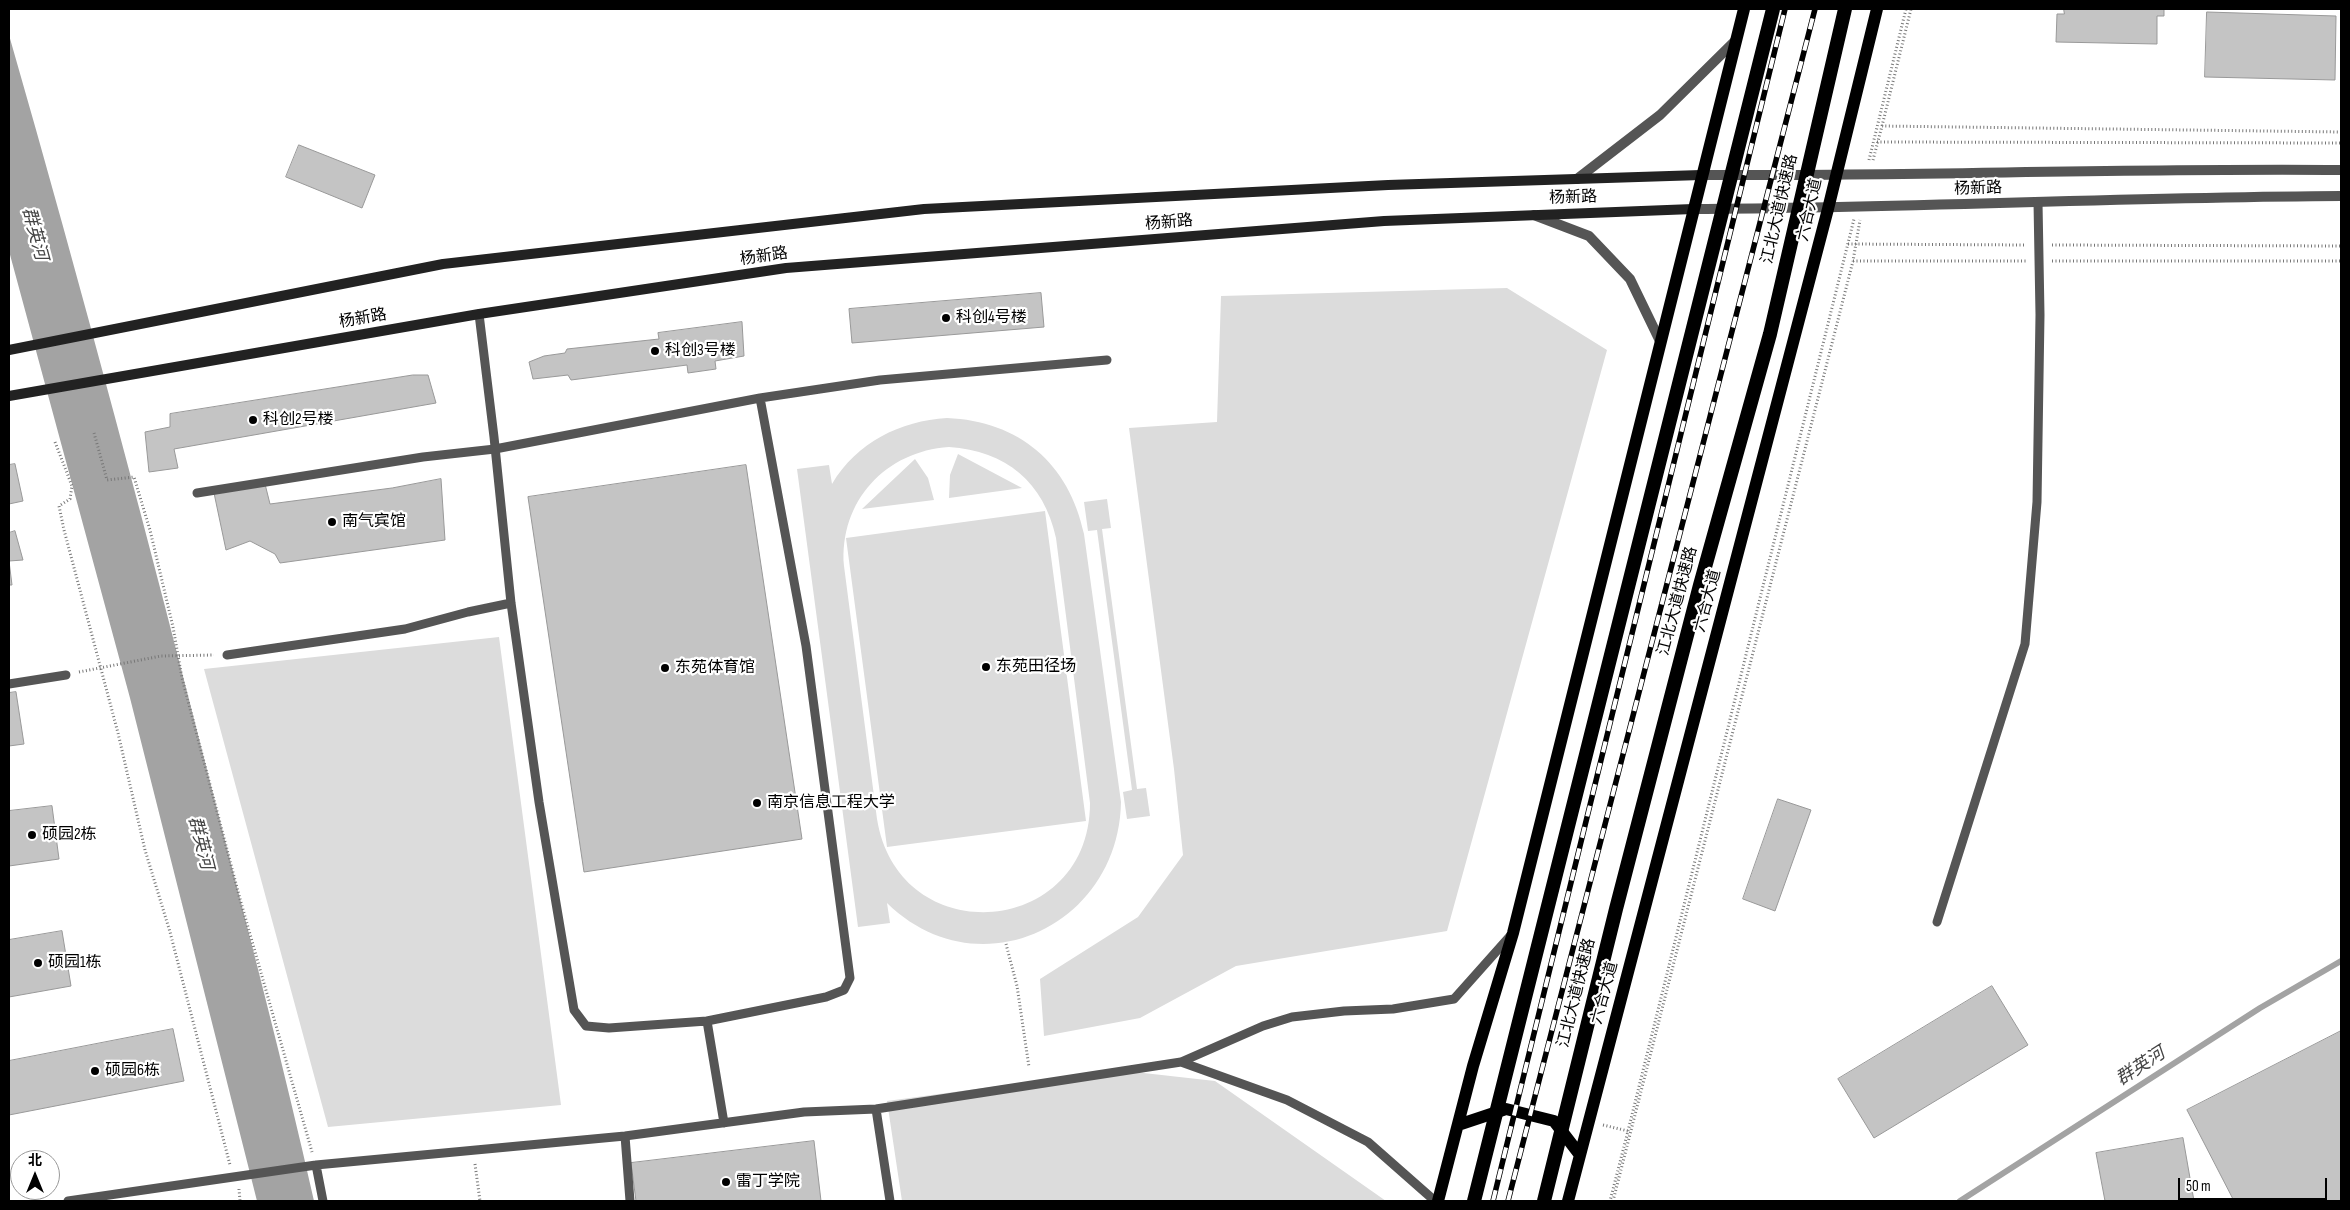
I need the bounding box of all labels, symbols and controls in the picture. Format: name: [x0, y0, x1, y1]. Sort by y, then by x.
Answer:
street label: 江北大道快速路: [1758, 152, 1802, 266]
street label: 六合大道: [1793, 177, 1827, 243]
street label: 杨新路: [1954, 179, 2002, 199]
street label: 杨新路: [1549, 188, 1597, 208]
water label: 群英河: [17, 205, 51, 263]
street label: 杨新路: [1144, 211, 1194, 235]
street label: 杨新路: [739, 244, 789, 270]
street label: 杨新路: [338, 305, 388, 333]
place label: 科创4号楼: [956, 308, 1027, 328]
marker: 科创4号楼: [940, 312, 952, 324]
place label: 科创3号楼: [665, 341, 736, 361]
marker: 科创3号楼: [649, 345, 661, 357]
place label: 科创2号楼: [263, 410, 334, 430]
marker: 科创2号楼: [247, 414, 259, 426]
place label: 南气宾馆: [342, 512, 406, 532]
marker: 南气宾馆: [326, 516, 338, 528]
street label: 江北大道快速路: [1654, 544, 1702, 658]
street label: 六合大道: [1690, 568, 1726, 634]
place label: 东苑田径场: [996, 657, 1076, 677]
place label: 东苑体育馆: [675, 658, 755, 678]
marker: 东苑田径场: [980, 661, 992, 673]
marker: 东苑体育馆: [659, 662, 671, 674]
place label: 南京信息工程大学: [767, 793, 895, 813]
marker: 南京信息工程大学: [751, 797, 763, 809]
water label: 群英河: [183, 814, 217, 872]
place label: 硕园2栋: [42, 825, 97, 845]
marker: 硕园2栋: [26, 829, 38, 841]
street label: 江北大道快速路: [1554, 936, 1600, 1050]
place label: 硕园1栋: [48, 953, 102, 973]
marker: 硕园1栋: [32, 957, 44, 969]
street label: 六合大道: [1587, 960, 1623, 1026]
water label: 群英河: [2112, 1043, 2170, 1091]
place label: 硕园6栋: [105, 1061, 160, 1081]
marker: 硕园6栋: [89, 1065, 101, 1077]
north arrow: [10, 1150, 60, 1200]
text: 北: [28, 1152, 42, 1169]
scale bar: [2180, 1168, 2329, 1200]
place label: 雷丁学院: [736, 1172, 800, 1192]
marker: 雷丁学院: [720, 1176, 732, 1188]
text: 50 m: [2186, 1177, 2211, 1196]

